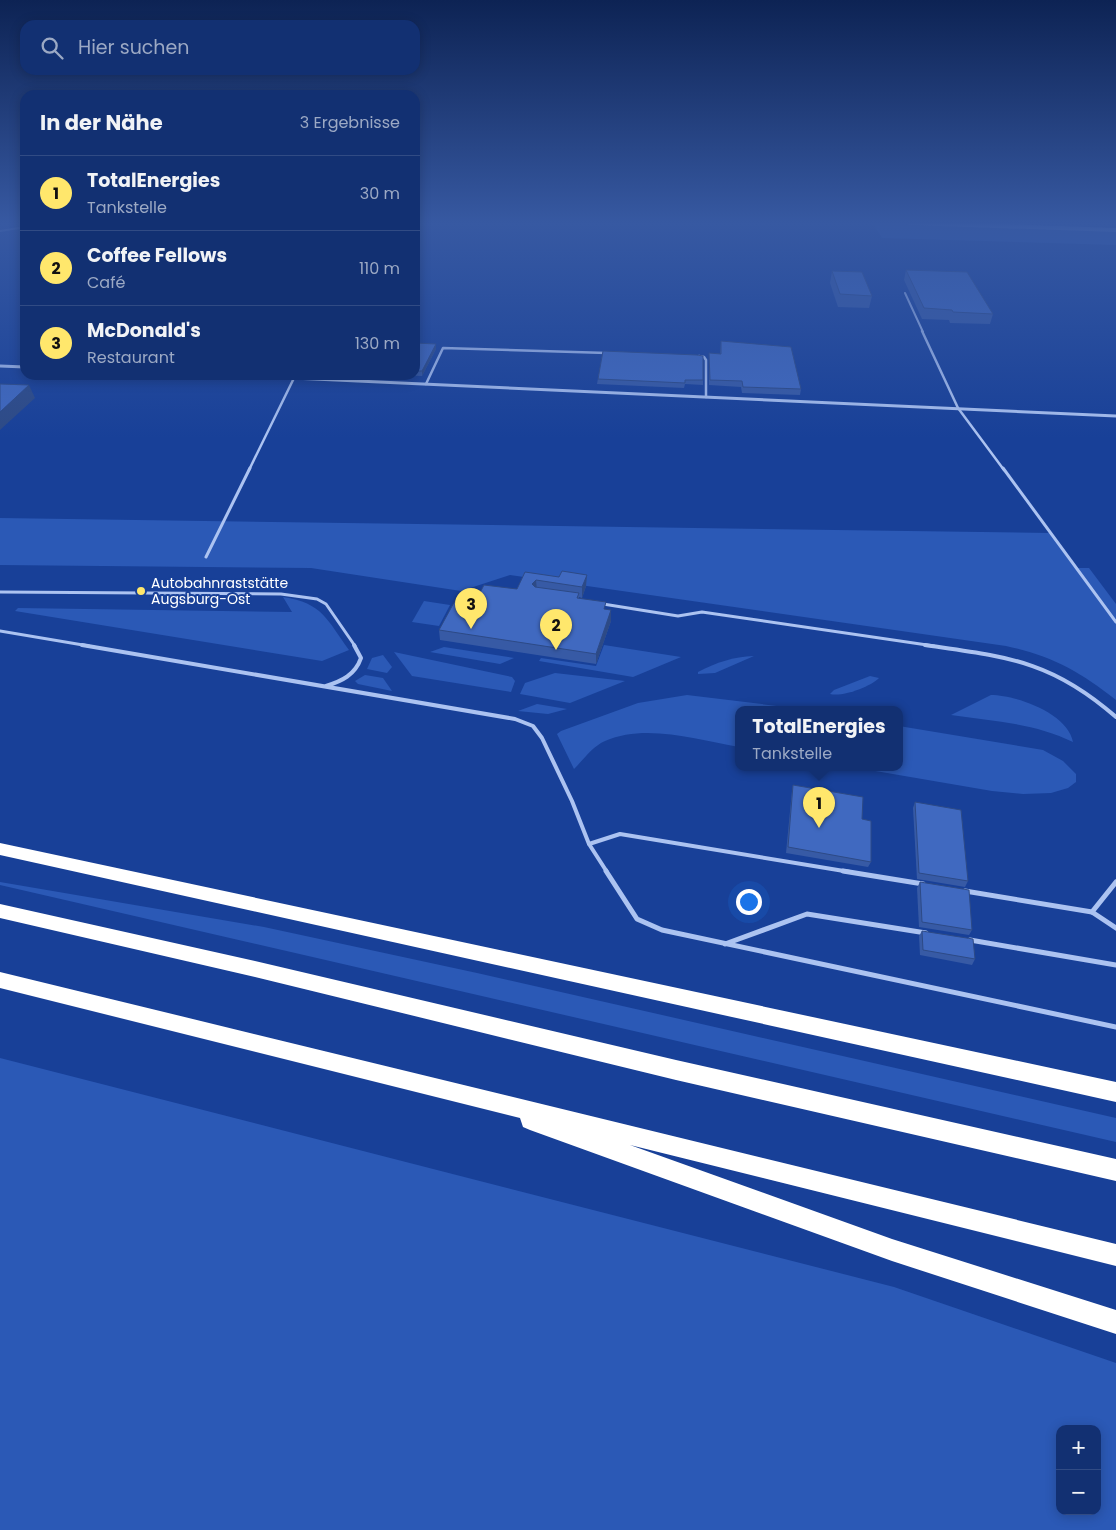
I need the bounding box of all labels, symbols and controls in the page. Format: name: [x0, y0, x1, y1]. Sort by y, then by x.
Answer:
search box: [20, 20, 420, 75]
icon: search: [38, 34, 66, 62]
text: Hier suchen: [78, 34, 189, 61]
text: In der Nähe: [40, 108, 163, 137]
text: 3 Ergebnisse: [300, 111, 400, 134]
text: TotalEnergies: [87, 167, 220, 194]
text: 1: [53, 182, 59, 205]
text: 30 m: [360, 182, 400, 205]
text: Tankstelle: [87, 196, 167, 219]
text: Coffee Fellows: [87, 242, 227, 269]
text: 2: [51, 257, 61, 280]
text: 110 m: [359, 257, 400, 280]
text: Café: [87, 271, 125, 294]
text: McDonald's: [87, 317, 201, 344]
text: 3: [51, 332, 61, 355]
text: 130 m: [355, 332, 400, 355]
text: Restaurant: [87, 346, 175, 369]
place label: Autobahnraststätte Augsburg-Ost: [151, 573, 288, 609]
marker: Autobahnraststätte Augsburg-Ost: [135, 585, 147, 597]
pin: 3: [455, 588, 487, 629]
pin: 2: [540, 609, 572, 650]
popup: [735, 706, 903, 771]
text: TotalEnergies: [752, 713, 886, 740]
text: Tankstelle: [752, 742, 832, 765]
pin: 1: [803, 787, 835, 828]
your location: [736, 889, 762, 915]
map controls: [1056, 1425, 1101, 1515]
button: +: [1056, 1425, 1101, 1470]
button: −: [1056, 1470, 1101, 1515]

